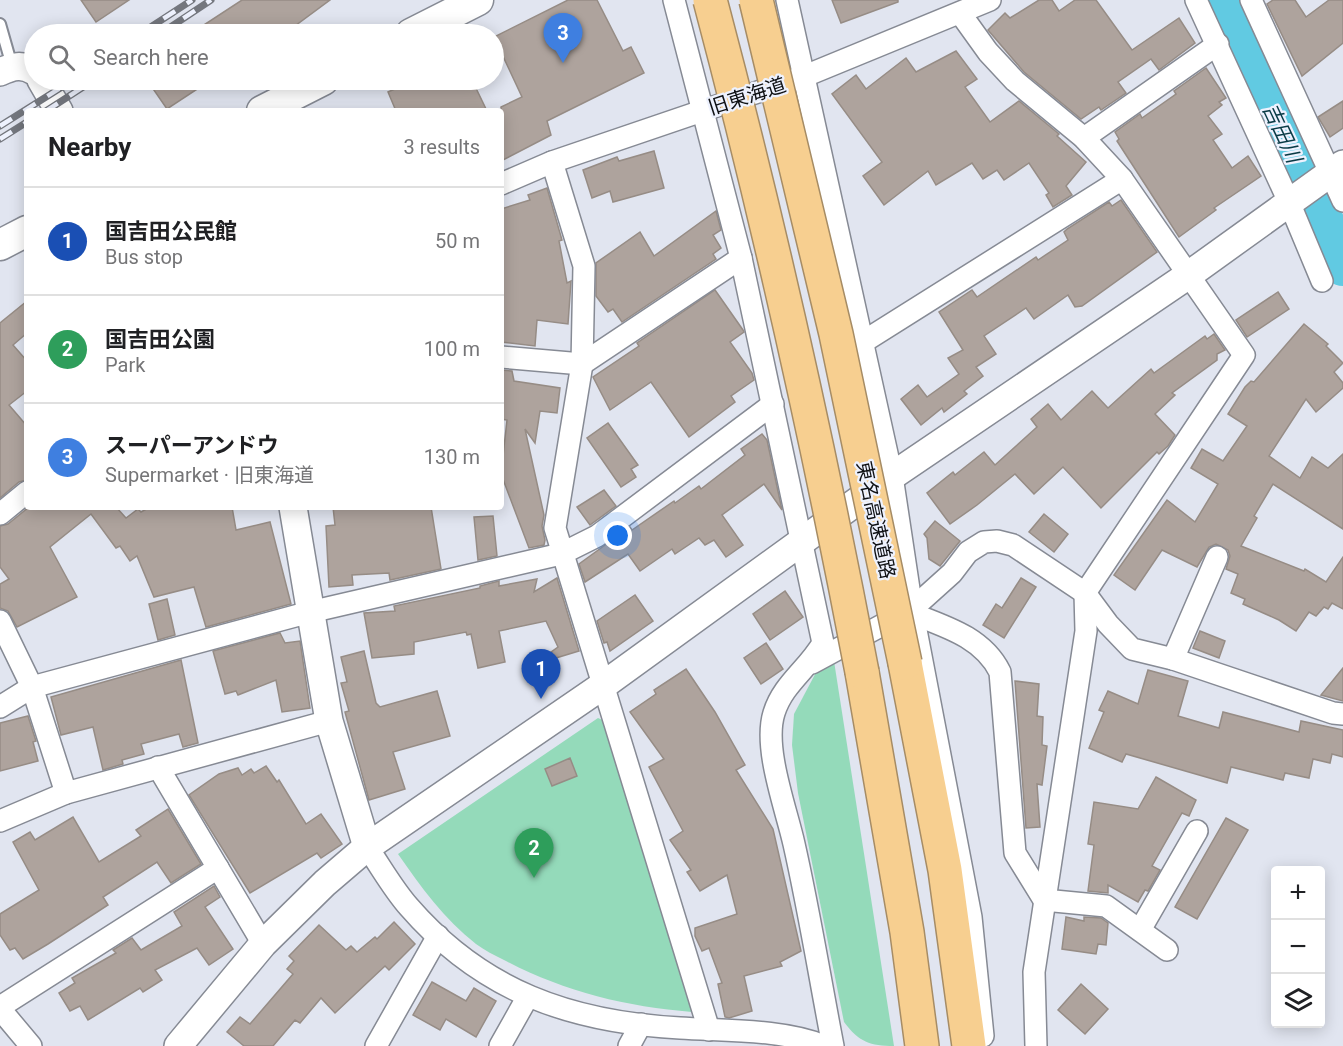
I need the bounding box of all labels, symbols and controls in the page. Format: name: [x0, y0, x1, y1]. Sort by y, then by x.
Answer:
pin: 3: [544, 14, 582, 63]
search box: [24, 24, 504, 90]
icon: search: [45, 41, 78, 74]
text: Search here: [93, 45, 209, 70]
street label: 旧東海道: [705, 72, 789, 120]
water label: 吉田川: [1258, 99, 1307, 168]
text: Nearby: [48, 132, 131, 162]
text: 3 results: [404, 135, 480, 159]
text: 国吉田公民館: [105, 219, 237, 244]
text: 1: [62, 229, 73, 253]
text: 50 m: [435, 229, 480, 253]
text: Bus stop: [105, 245, 183, 269]
text: 国吉田公園: [105, 327, 215, 352]
text: 2: [62, 337, 73, 361]
text: 100 m: [424, 337, 480, 361]
text: Park: [105, 353, 145, 377]
text: スーパーアンドウ: [105, 433, 279, 458]
text: 3: [62, 445, 73, 469]
text: 130 m: [424, 445, 480, 469]
street label: 東名高速道路: [852, 459, 900, 581]
text: Supermarket · 旧東海道: [105, 463, 314, 487]
your location: [603, 521, 632, 550]
pin: 1: [522, 650, 560, 699]
pin: 2: [514, 828, 554, 878]
map controls: [1271, 866, 1325, 1028]
button: +: [1271, 866, 1325, 920]
button: −: [1271, 920, 1325, 974]
button: layers: [1271, 974, 1325, 1028]

